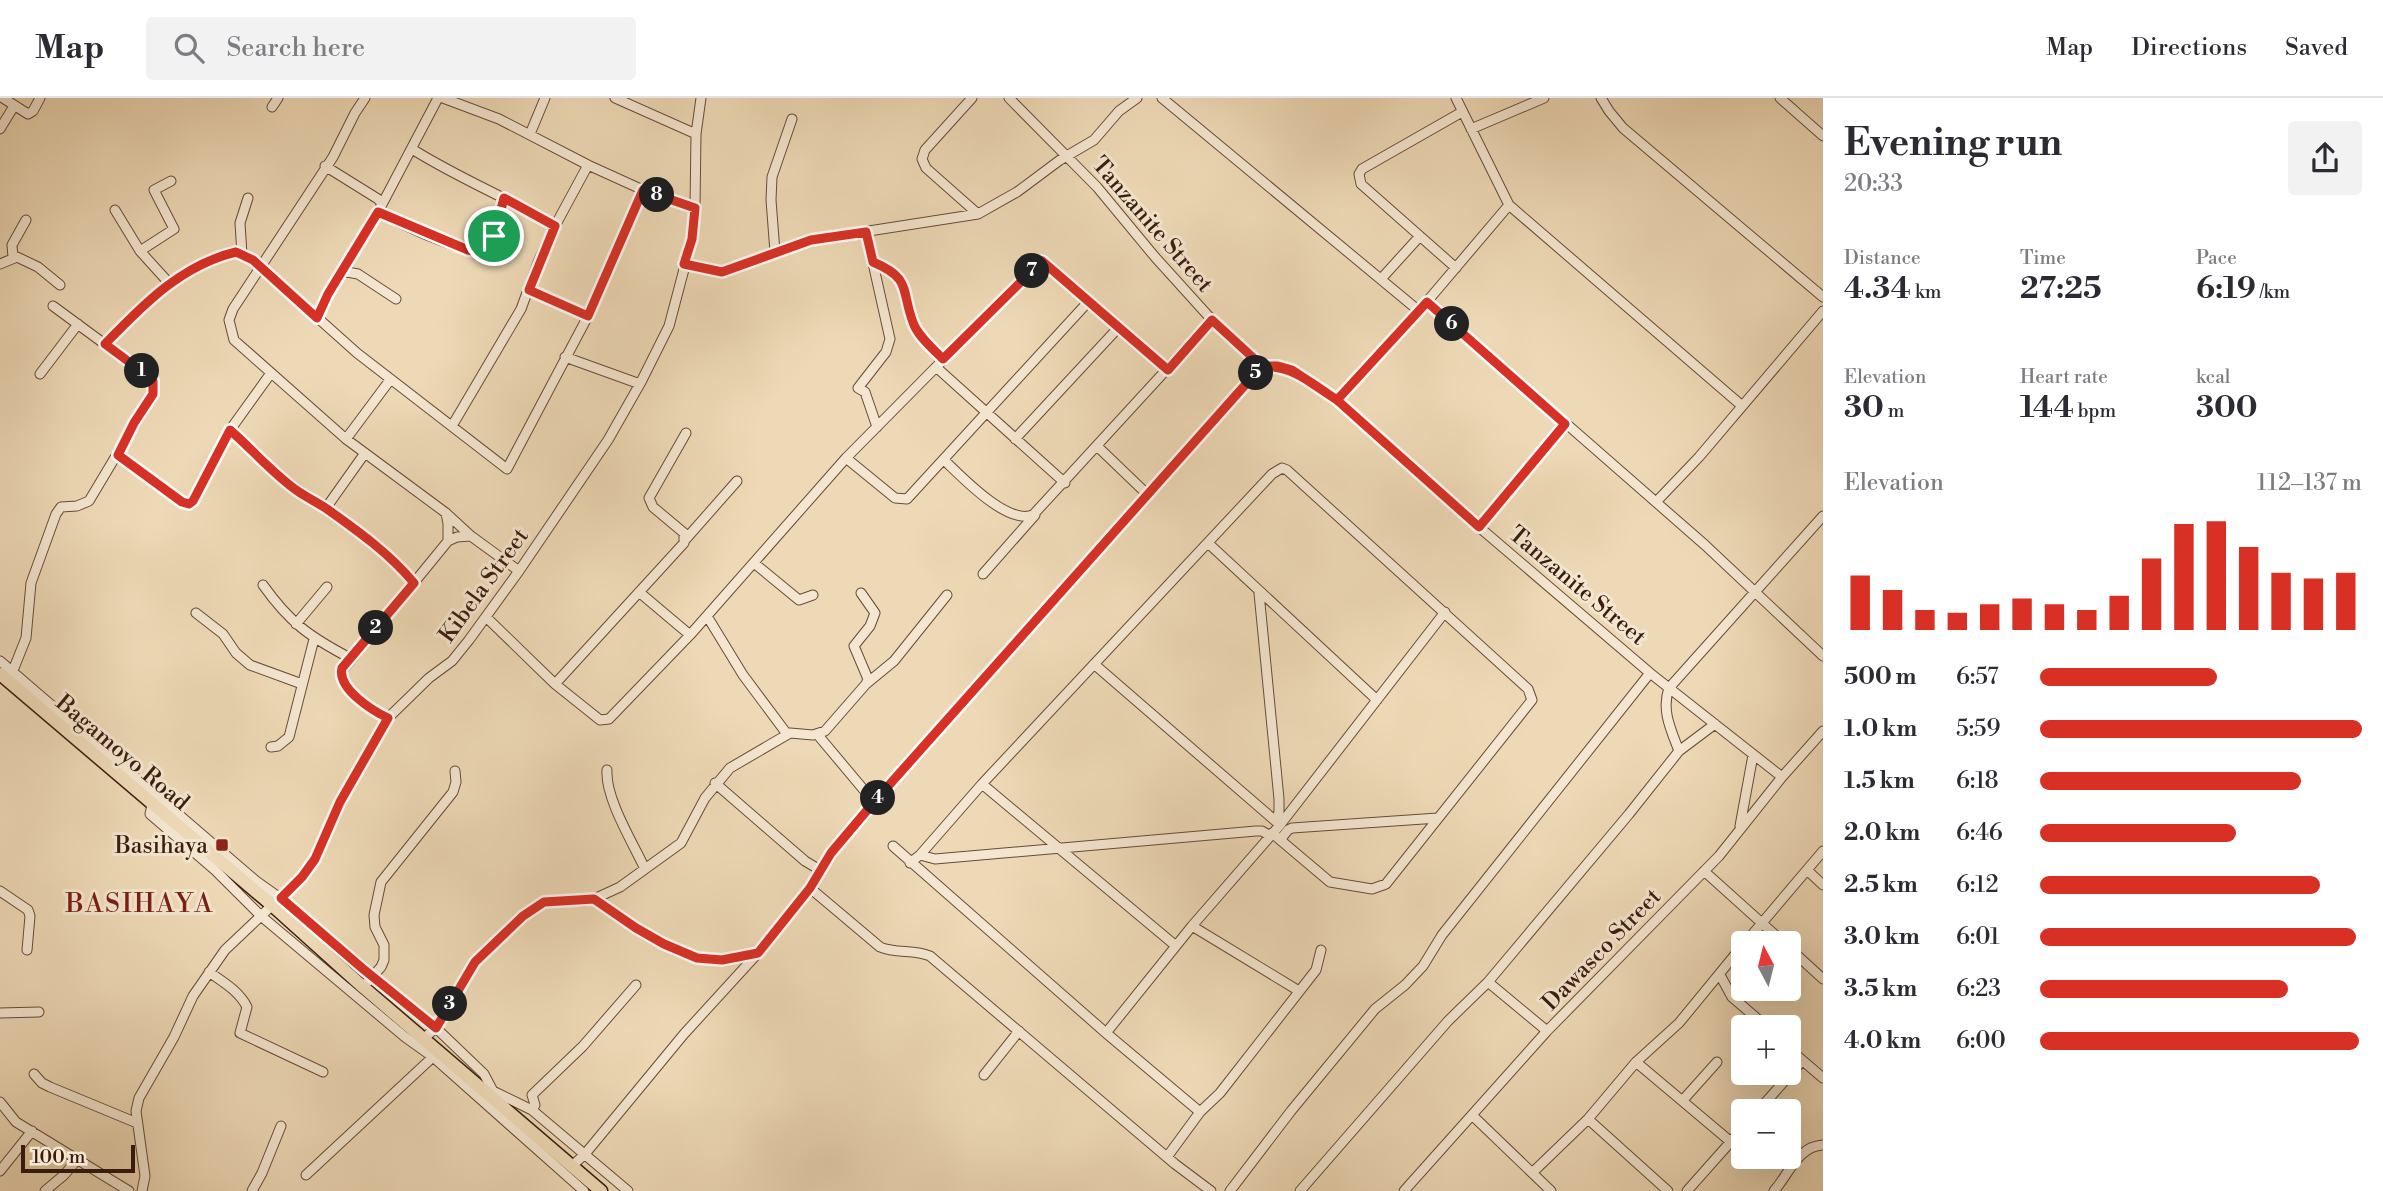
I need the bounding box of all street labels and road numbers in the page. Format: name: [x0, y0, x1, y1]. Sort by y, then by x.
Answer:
street label: Tanzanite Street: [1086, 151, 1219, 298]
street label: Tanzanite Street: [1503, 520, 1652, 651]
street label: Kibela Street: [433, 523, 535, 648]
street label: Bagamoyo Road: [49, 688, 195, 817]
street label: Dawasco Street: [1536, 883, 1667, 1017]

